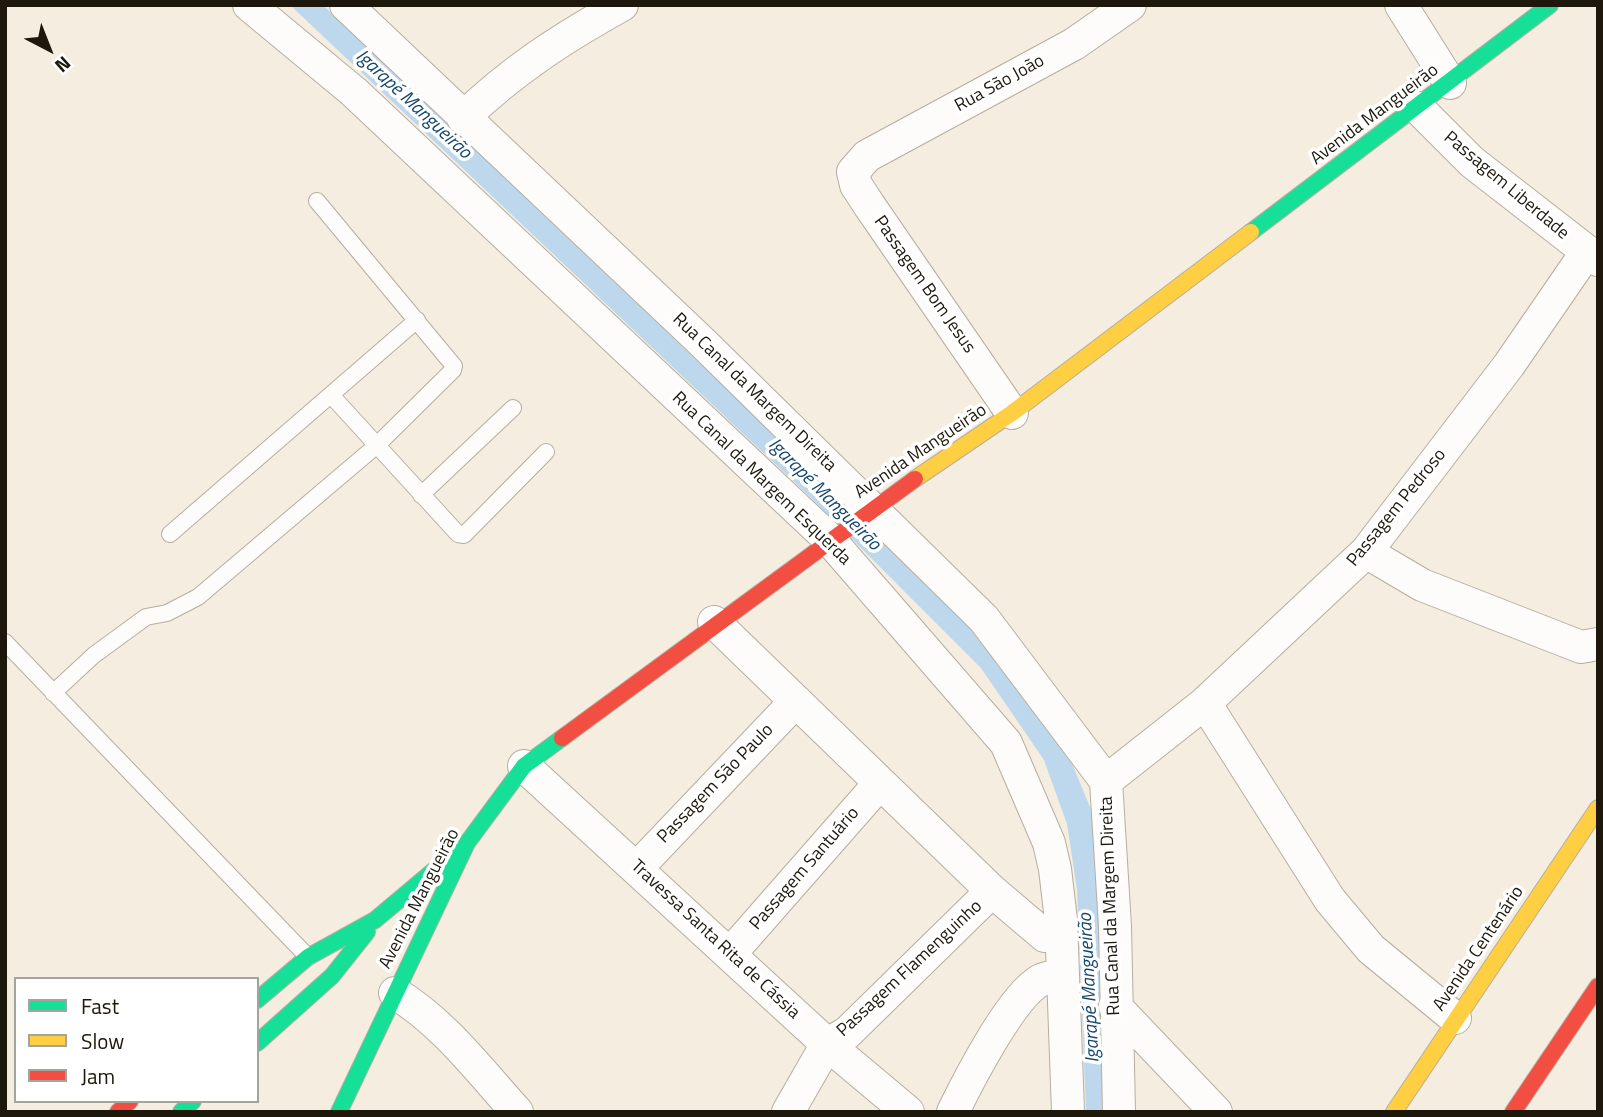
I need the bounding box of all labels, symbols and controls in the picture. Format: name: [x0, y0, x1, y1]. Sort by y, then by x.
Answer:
north arrow: [14, 14, 84, 84]
water label: Igarapé Mangueirão: [350, 46, 476, 164]
text: N: [49, 50, 78, 80]
street label: Rua São João: [951, 51, 1049, 117]
street label: Avenida Mangueirão: [1307, 60, 1443, 170]
street label: Passagem Liberdade: [1439, 127, 1573, 245]
street label: Passagem Bom Jesus: [868, 212, 980, 358]
street label: Rua Canal da Margem Direita: [668, 309, 840, 477]
street label: Rua Canal da Margem Esquerda: [667, 388, 855, 570]
street label: Avenida Mangueirão: [851, 400, 991, 504]
water label: Igarapé Mangueirão: [763, 434, 885, 556]
street label: Passagem Pedroso: [1343, 445, 1451, 571]
street label: Passagem São Paulo: [653, 720, 779, 848]
street label: Rua Canal da Margem Direita: [1096, 796, 1126, 1016]
street label: Passagem Santuário: [746, 803, 864, 935]
street label: Avenida Mangueirão: [375, 825, 465, 973]
street label: Travessa Santa Rita de Cássia: [626, 856, 804, 1024]
street label: Avenida Centenário: [1429, 882, 1529, 1016]
street label: Passagem Flamenguinho: [833, 896, 987, 1042]
water label: Igarapé Mangueirão: [1075, 913, 1105, 1063]
legend: [14, 977, 259, 1103]
text: Fast: [81, 990, 119, 1022]
text: Slow: [81, 1025, 124, 1057]
text: Jam: [81, 1060, 115, 1092]

